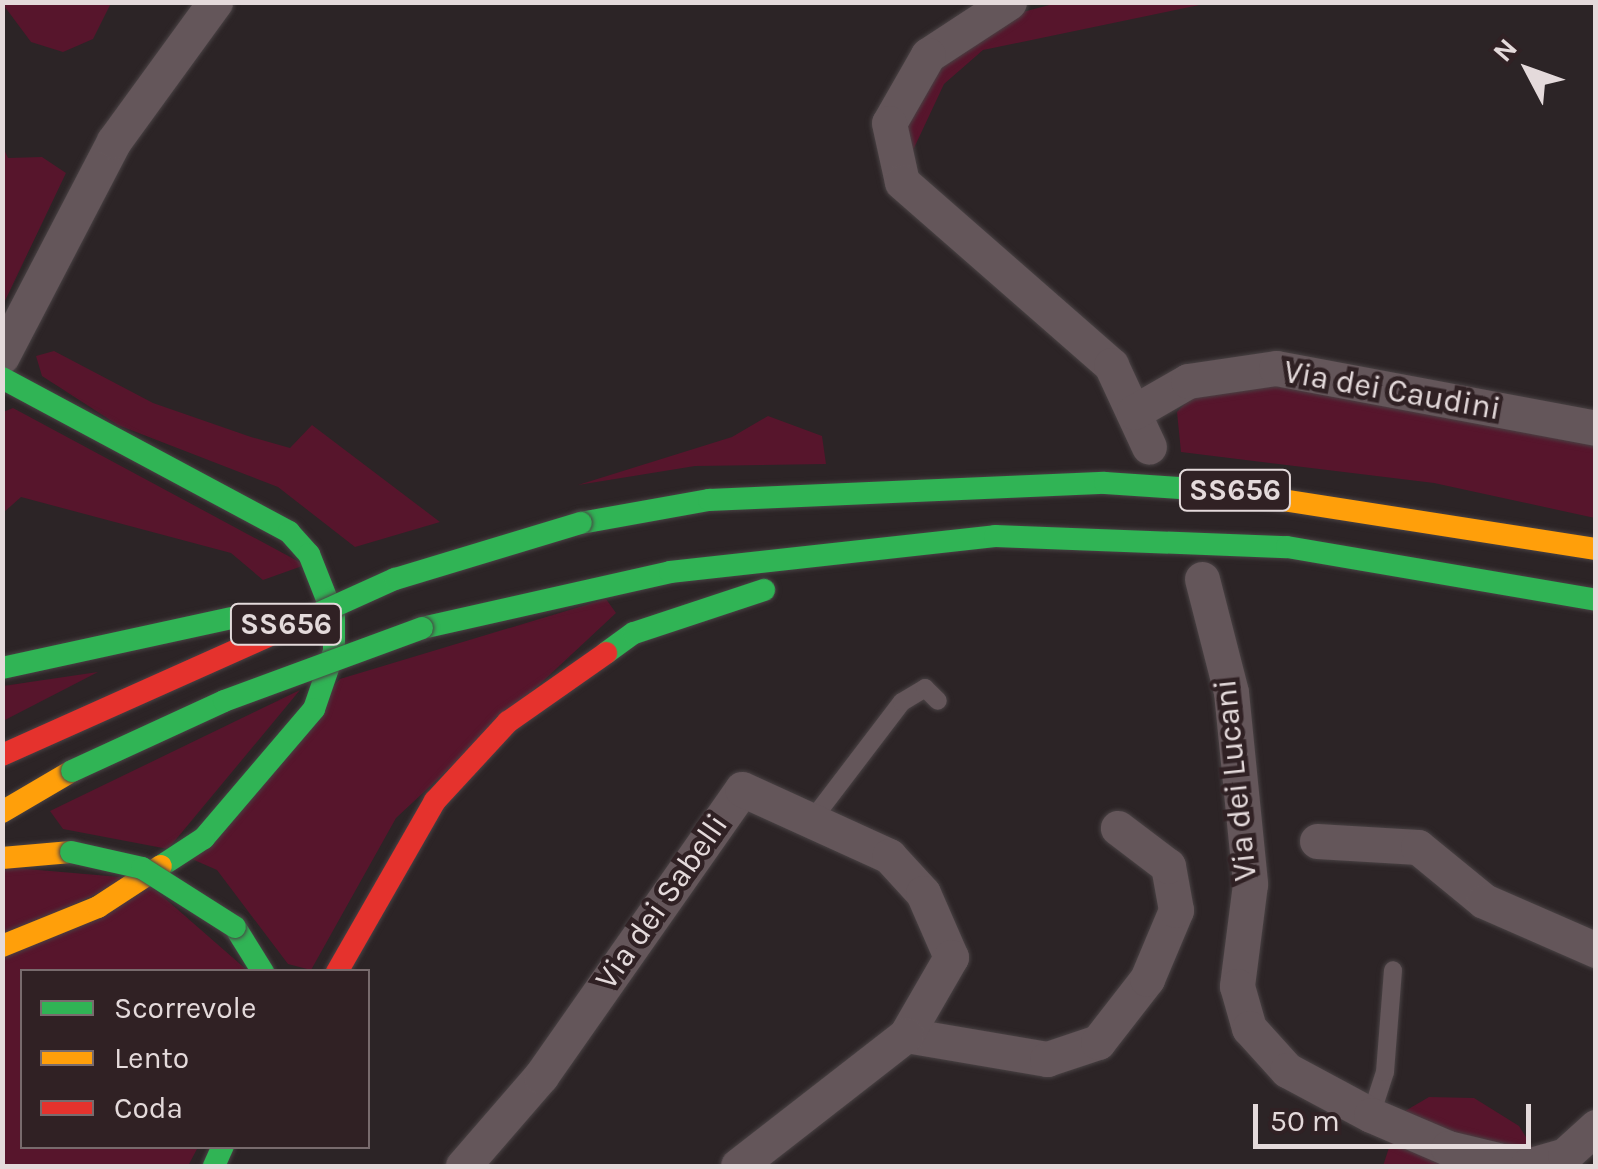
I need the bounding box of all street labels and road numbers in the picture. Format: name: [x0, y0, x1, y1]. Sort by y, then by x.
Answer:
street label: Via dei Caudini: [1281, 353, 1503, 429]
road number: SS656: [1178, 465, 1292, 515]
road number: SS656: [228, 599, 344, 649]
street label: Via dei Lucani: [1206, 677, 1266, 883]
street label: Via dei Sabelli: [587, 807, 737, 997]

